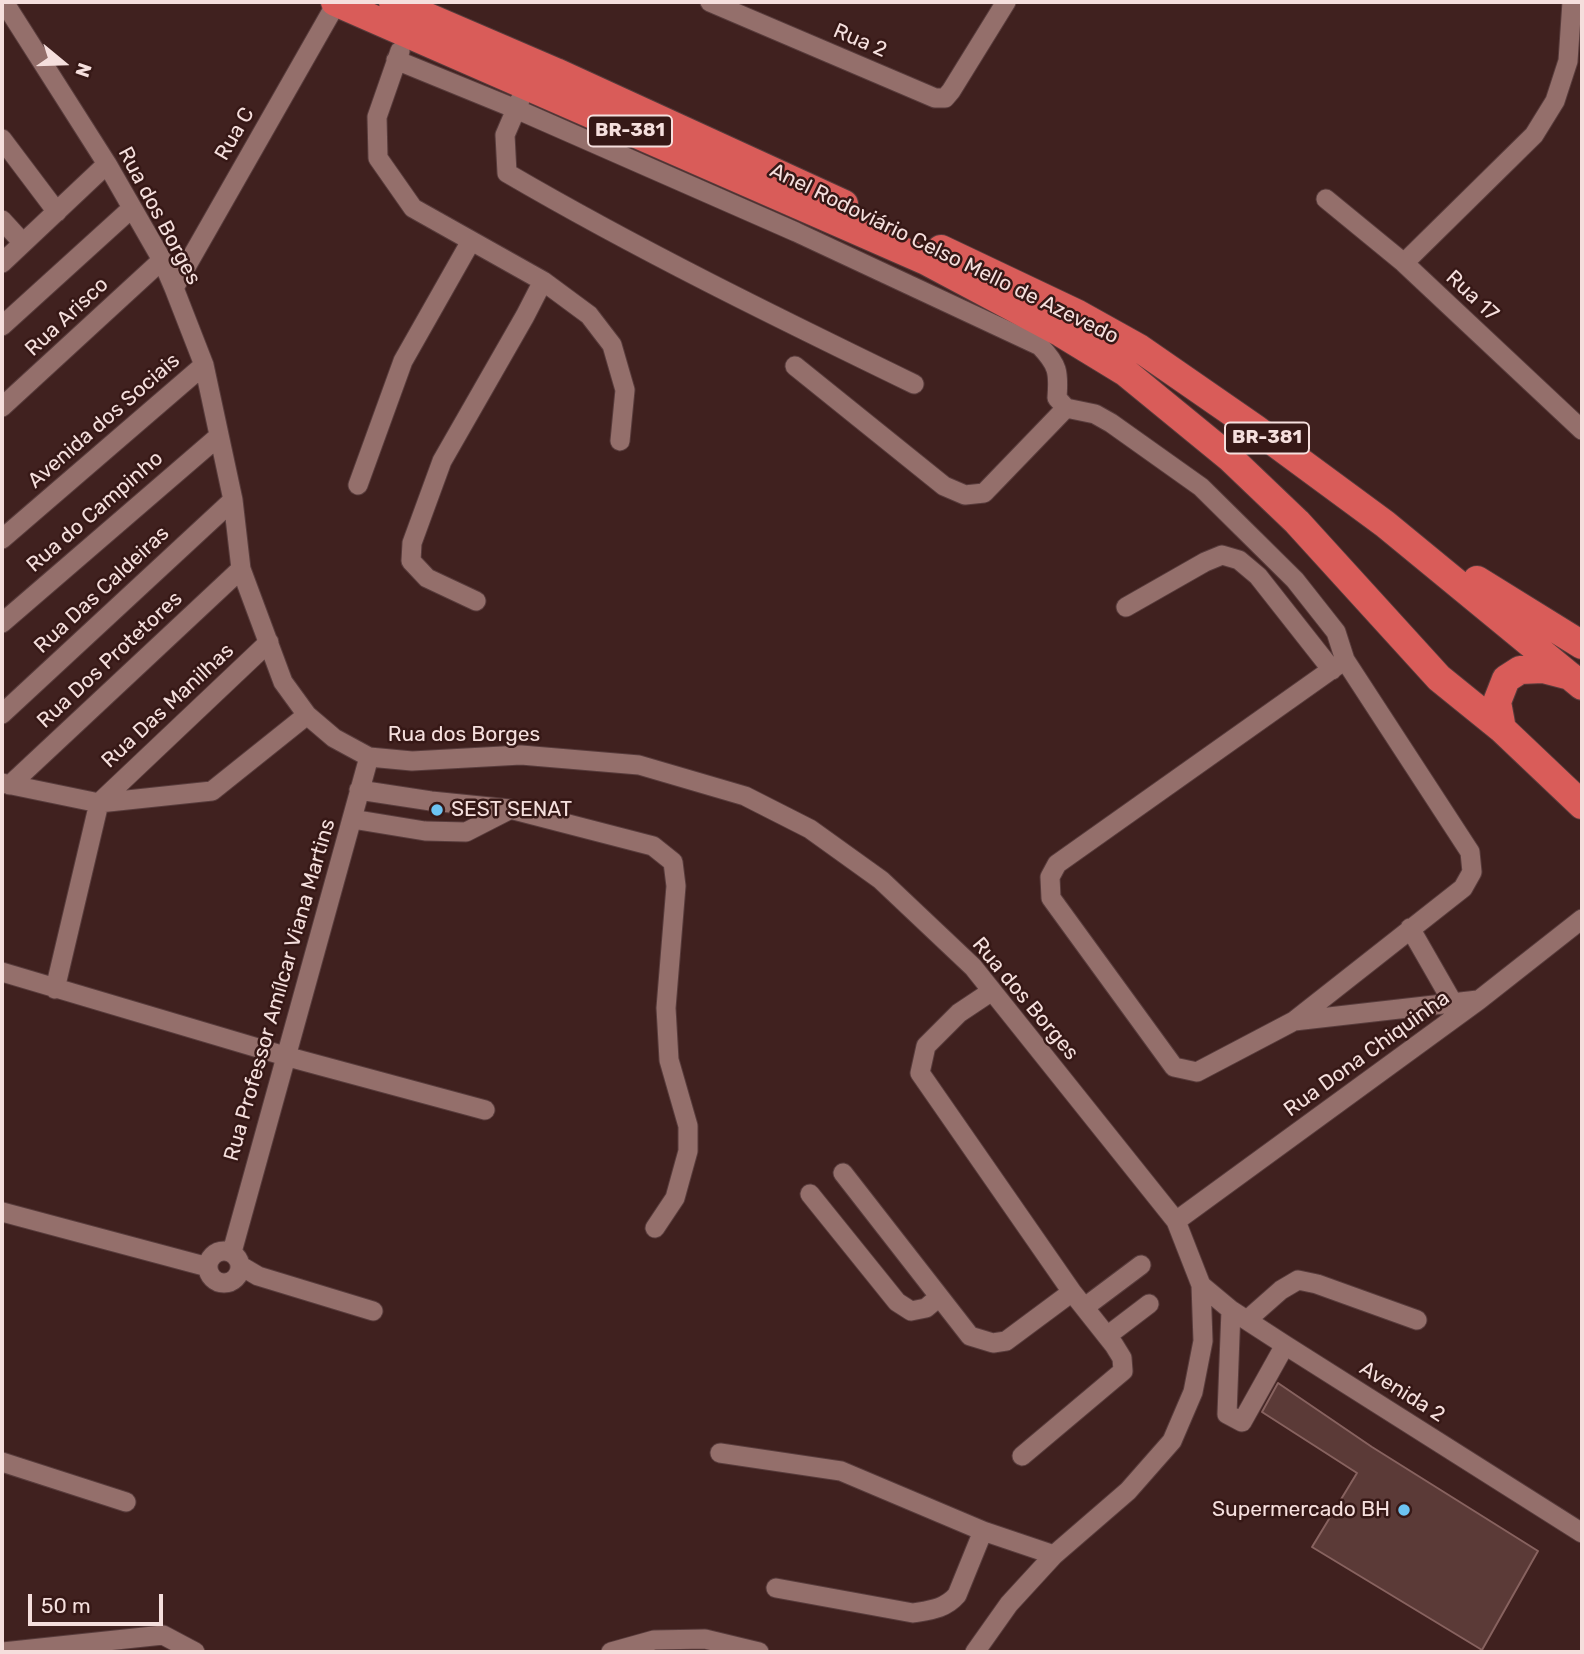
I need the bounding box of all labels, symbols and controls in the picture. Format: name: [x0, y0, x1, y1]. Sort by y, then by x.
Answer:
street label: Rua 2: [830, 19, 890, 63]
north arrow: [28, 28, 98, 98]
text: N: [70, 60, 96, 80]
street label: Rua C: [210, 103, 260, 165]
road number: BR-381: [588, 116, 672, 146]
street label: Rua dos Borges: [112, 143, 206, 289]
street label: Anel Rodoviário Celso Mello de Azevedo: [766, 158, 1122, 350]
street label: Rua 17: [1440, 265, 1504, 327]
street label: Rua Arisco: [20, 272, 114, 362]
street label: Avenida dos Sociais: [23, 348, 185, 494]
road number: BR-381: [1225, 422, 1309, 453]
street label: Rua do Campinho: [22, 446, 168, 578]
street label: Rua Das Caldeiras: [29, 521, 175, 659]
street label: Rua Dos Protetores: [32, 586, 188, 734]
street label: Rua Das Manilhas: [97, 638, 239, 774]
street label: Rua dos Borges: [388, 722, 540, 748]
place label: SEST SENAT: [451, 797, 572, 823]
marker: SEST SENAT: [429, 802, 445, 818]
street label: Rua Professor Amílcar Viana Martins: [219, 816, 341, 1164]
street label: Rua dos Borges: [966, 933, 1084, 1065]
street label: Rua Dona Chiquinha: [1279, 986, 1455, 1122]
street label: Avenida 2: [1355, 1356, 1449, 1428]
place label: Supermercado BH: [1212, 1497, 1390, 1523]
marker: Supermercado BH: [1396, 1502, 1412, 1518]
scale bar: [32, 1580, 166, 1624]
text: 50 m: [41, 1593, 91, 1618]

